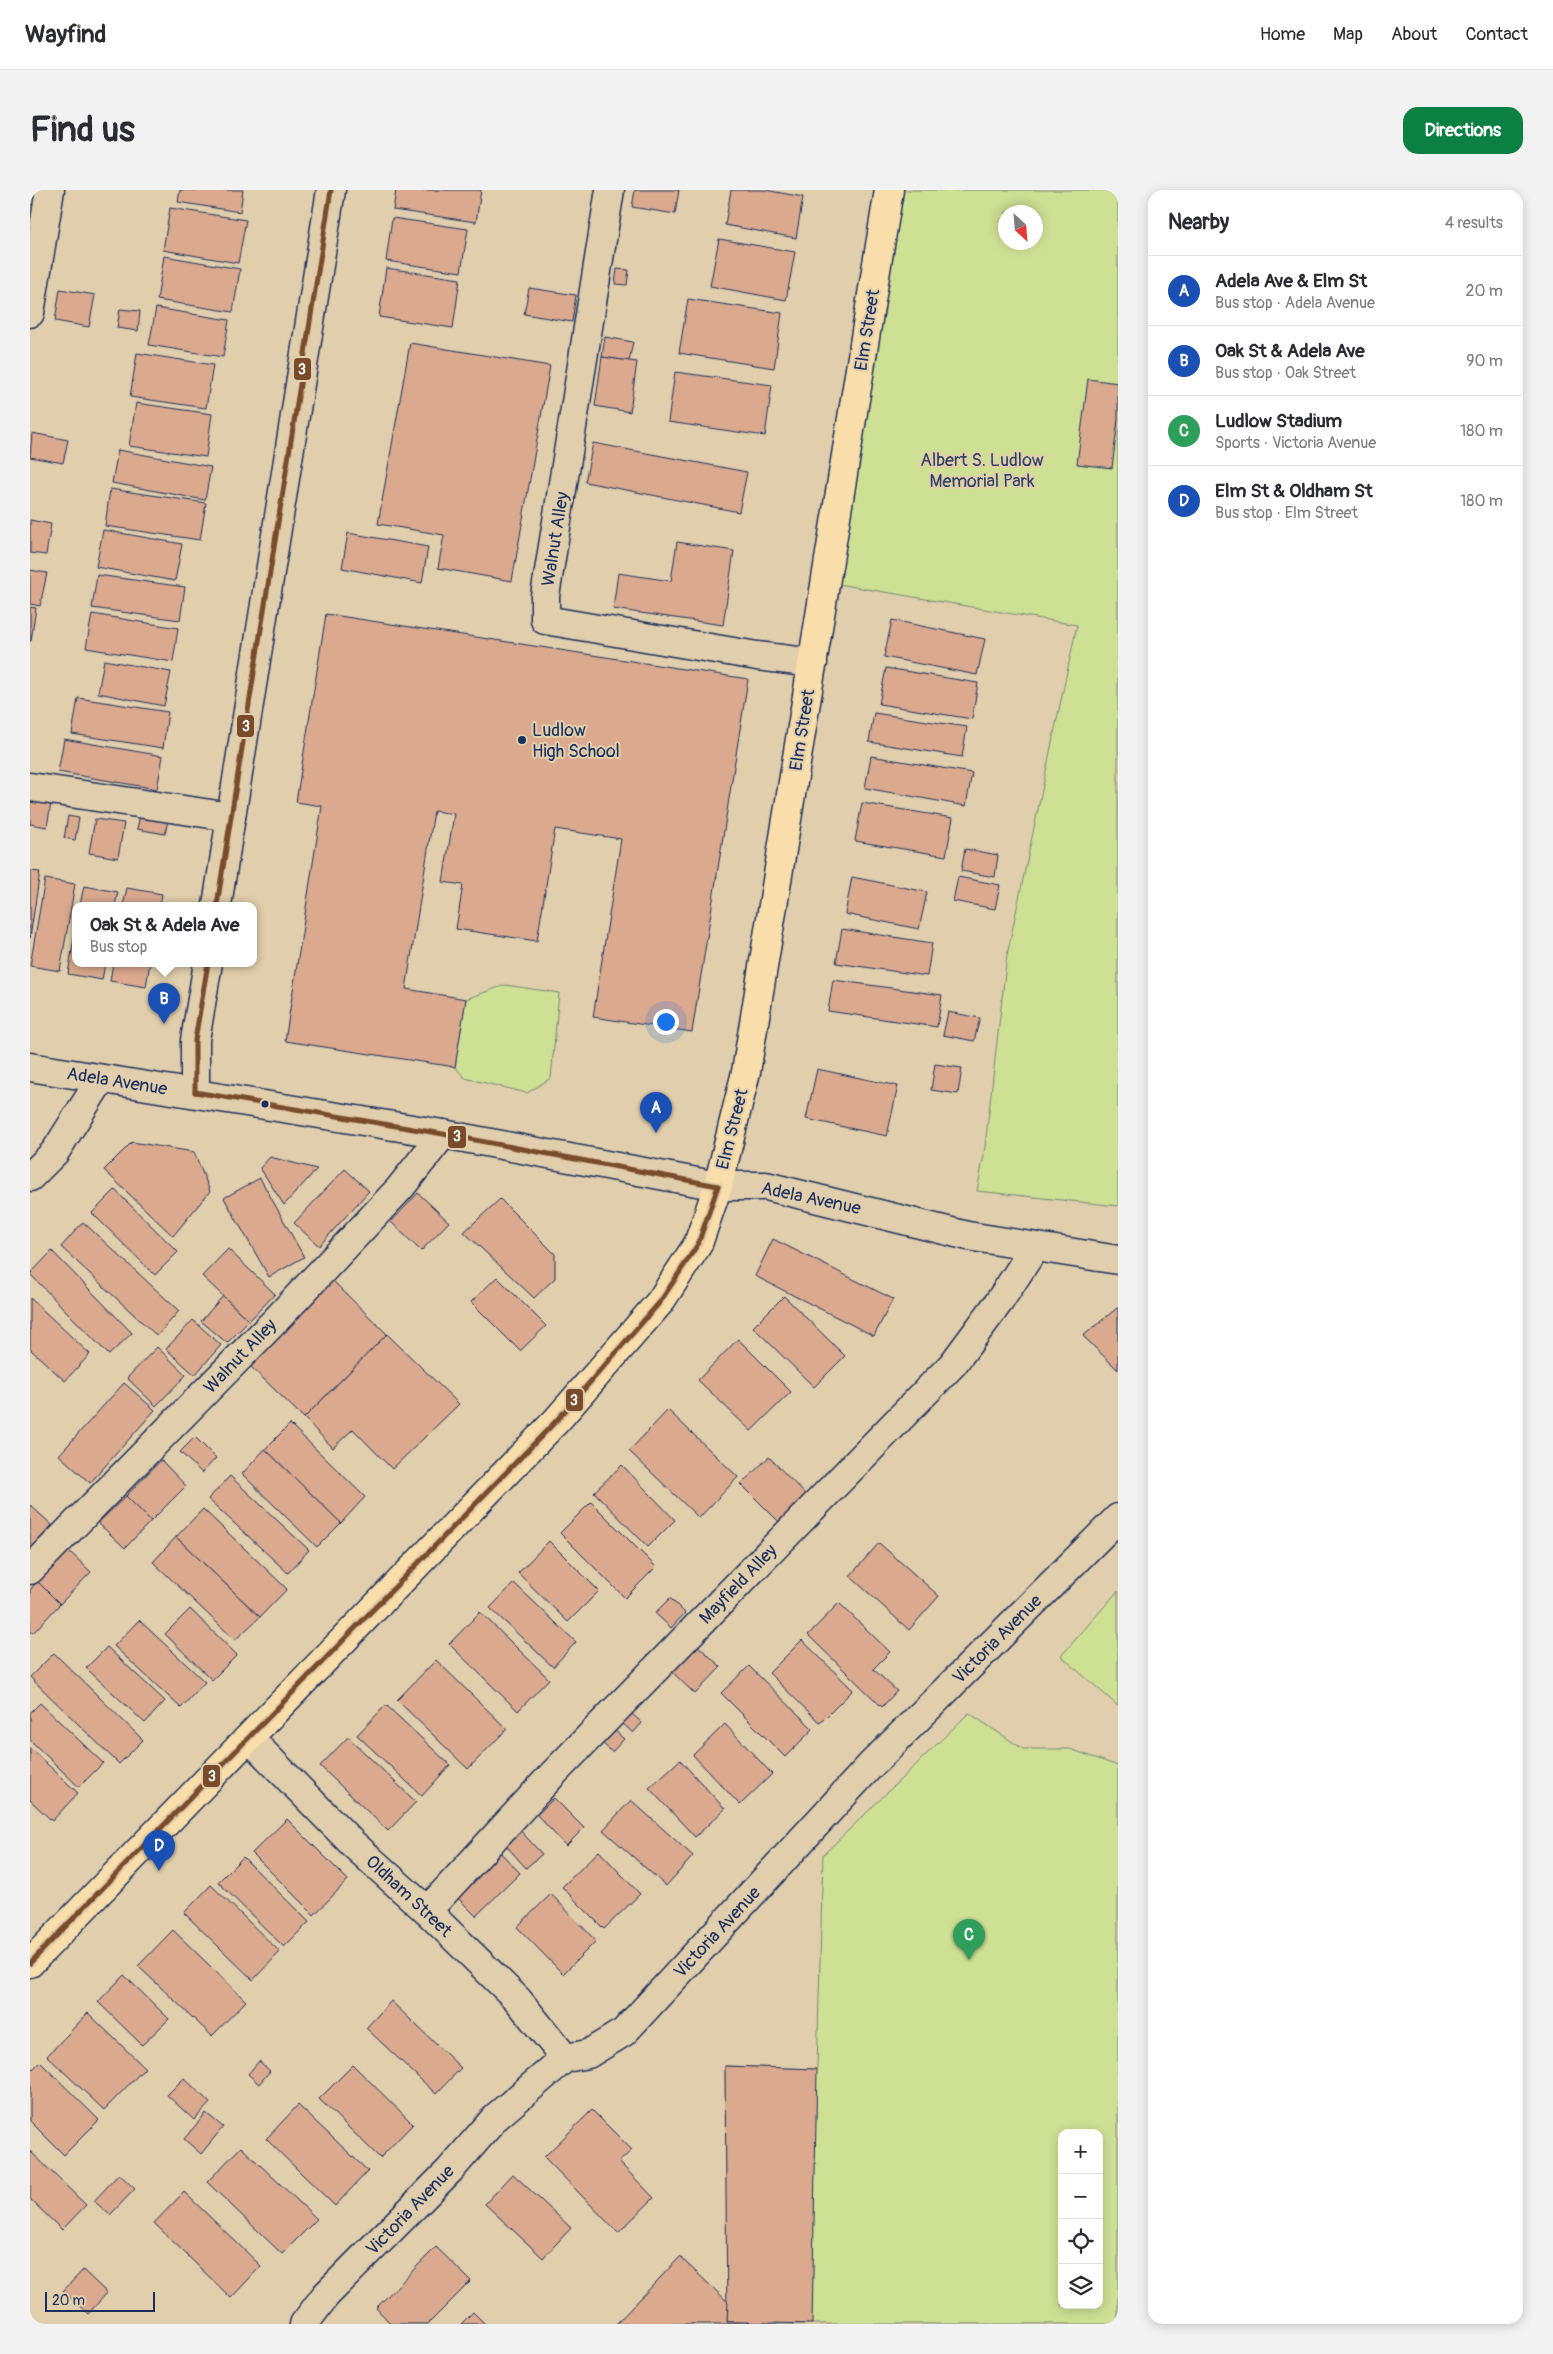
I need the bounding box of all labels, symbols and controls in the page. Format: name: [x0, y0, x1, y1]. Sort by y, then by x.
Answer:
text: Wayfind: [25, 20, 106, 49]
text: Home: [1260, 23, 1305, 46]
text: Map: [1333, 23, 1363, 46]
text: About: [1391, 23, 1437, 46]
text: Contact: [1465, 23, 1528, 46]
button: Directions: [1403, 107, 1523, 154]
text: Find us: [30, 108, 135, 152]
north arrow: [998, 205, 1043, 250]
text: Nearby: [1168, 209, 1229, 236]
text: 4 results: [1445, 213, 1503, 233]
text: Adela Ave & Elm St: [1215, 269, 1367, 293]
text: A: [1179, 281, 1189, 301]
text: 20 m: [1465, 281, 1503, 301]
street label: Elm Street: [850, 287, 885, 373]
text: Bus stop · Adela Avenue: [1215, 293, 1375, 313]
text: Oak St & Adela Ave: [1215, 339, 1365, 363]
text: B: [1179, 351, 1189, 371]
text: 90 m: [1466, 351, 1503, 371]
line badge: 3: [293, 357, 312, 381]
text: 3: [298, 361, 306, 378]
text: Bus stop · Oak Street: [1215, 363, 1356, 383]
text: Ludlow Stadium: [1215, 409, 1342, 433]
text: C: [1179, 421, 1189, 441]
text: 180 m: [1460, 421, 1503, 441]
text: Sports · Victoria Avenue: [1215, 433, 1376, 453]
park label: Albert S. Ludlow Memorial Park: [920, 449, 1044, 493]
text: Elm St & Oldham St: [1215, 479, 1373, 503]
street label: Walnut Alley: [537, 490, 574, 588]
text: D: [1179, 491, 1189, 511]
text: 180 m: [1460, 491, 1503, 511]
text: Bus stop · Elm Street: [1215, 503, 1358, 523]
street label: Elm Street: [785, 687, 820, 773]
line badge: 3: [236, 714, 255, 738]
text: 3: [242, 718, 250, 735]
place label: Ludlow High School: [532, 719, 620, 763]
marker: Ludlow High School: [516, 734, 528, 746]
popup: [72, 902, 257, 967]
text: Oak St & Adela Ave: [90, 913, 239, 937]
text: Bus stop: [90, 937, 147, 957]
pin: B: [148, 983, 180, 1024]
your location: [653, 1009, 679, 1035]
street label: Adela Avenue: [65, 1062, 169, 1101]
street label: Elm Street: [711, 1086, 754, 1172]
pin: A: [640, 1092, 672, 1133]
unlabelled marker: [260, 1099, 270, 1109]
line badge: 3: [447, 1125, 467, 1149]
text: 3: [453, 1128, 461, 1145]
street label: Adela Avenue: [759, 1177, 863, 1220]
street label: Walnut Alley: [199, 1314, 282, 1399]
line badge: 3: [565, 1388, 584, 1412]
text: 3: [570, 1392, 578, 1409]
street label: Mayfield Alley: [695, 1539, 782, 1629]
street label: Victoria Avenue: [948, 1590, 1047, 1689]
line badge: 3: [202, 1764, 221, 1788]
text: 3: [208, 1768, 216, 1785]
pin: D: [143, 1830, 175, 1871]
street label: Oldham Street: [361, 1850, 457, 1943]
street label: Victoria Avenue: [669, 1882, 766, 1983]
pin: C: [953, 1919, 985, 1960]
map controls: [1058, 2129, 1103, 2309]
button: +: [1058, 2129, 1103, 2174]
street label: Victoria Avenue: [361, 2160, 459, 2261]
button: −: [1058, 2174, 1103, 2219]
button: locate: [1058, 2219, 1103, 2264]
button: layers: [1058, 2264, 1103, 2309]
scale bar: [45, 2289, 155, 2312]
text: 20 m: [52, 2292, 85, 2309]

